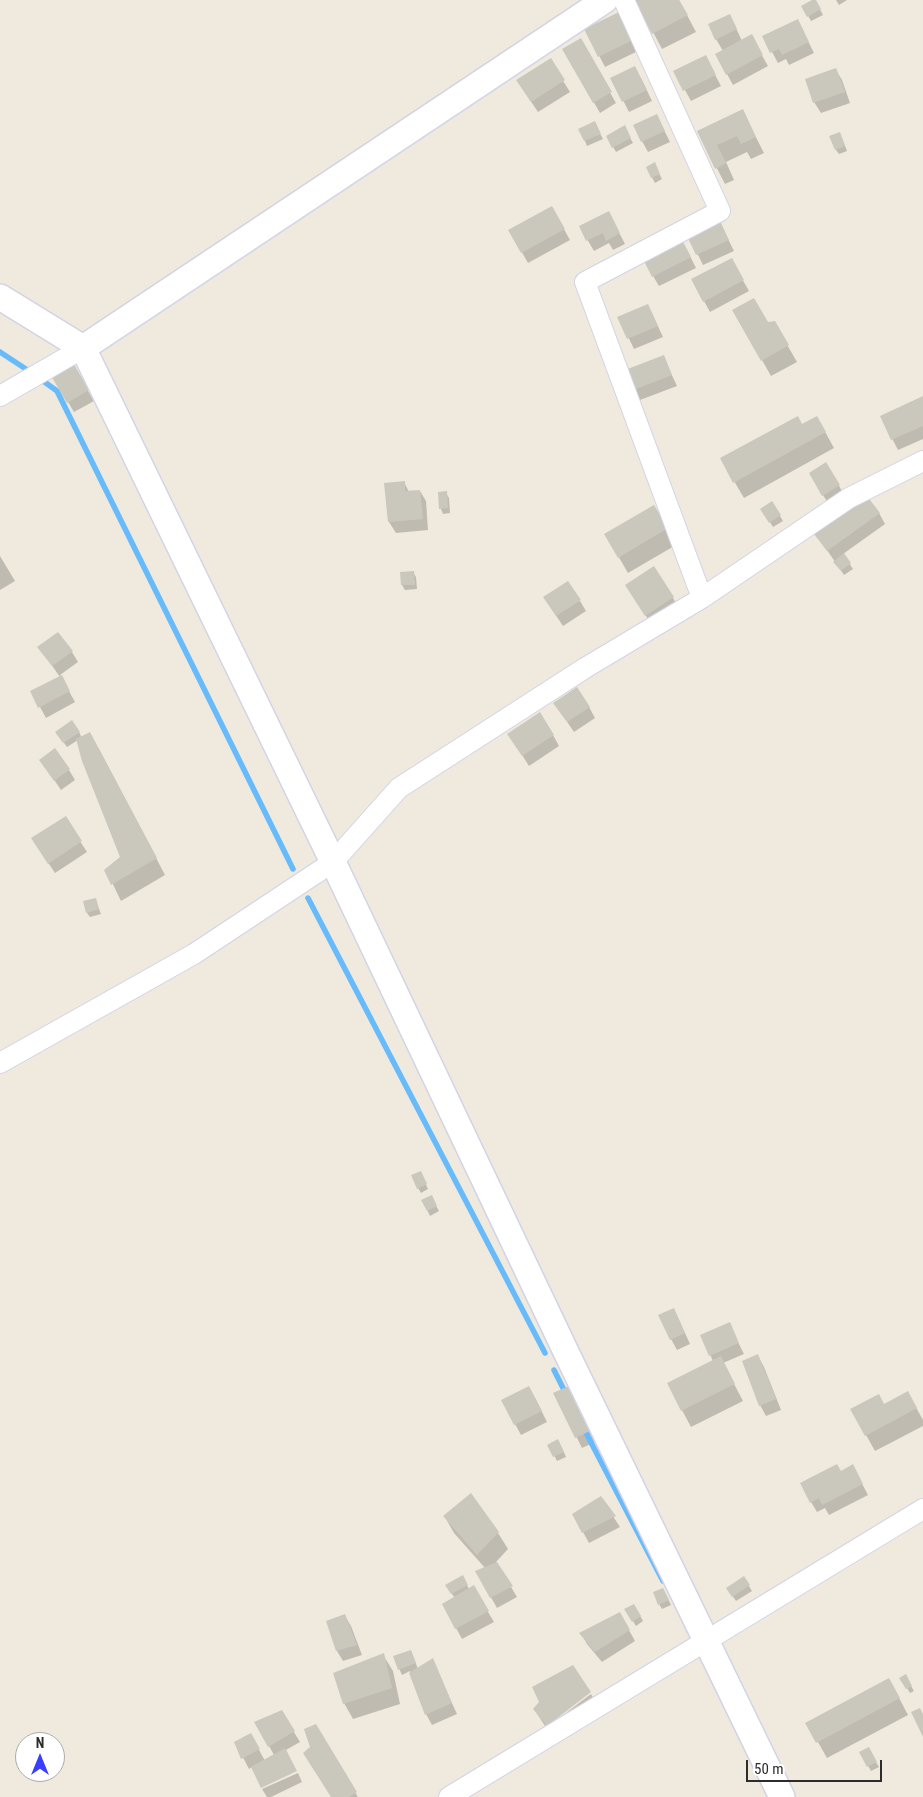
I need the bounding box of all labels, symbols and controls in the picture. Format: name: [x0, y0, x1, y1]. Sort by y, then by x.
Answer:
north arrow: [15, 1732, 65, 1782]
text: N: [36, 1735, 44, 1751]
scale bar: [748, 1750, 884, 1782]
text: 50 m: [754, 1760, 784, 1778]

